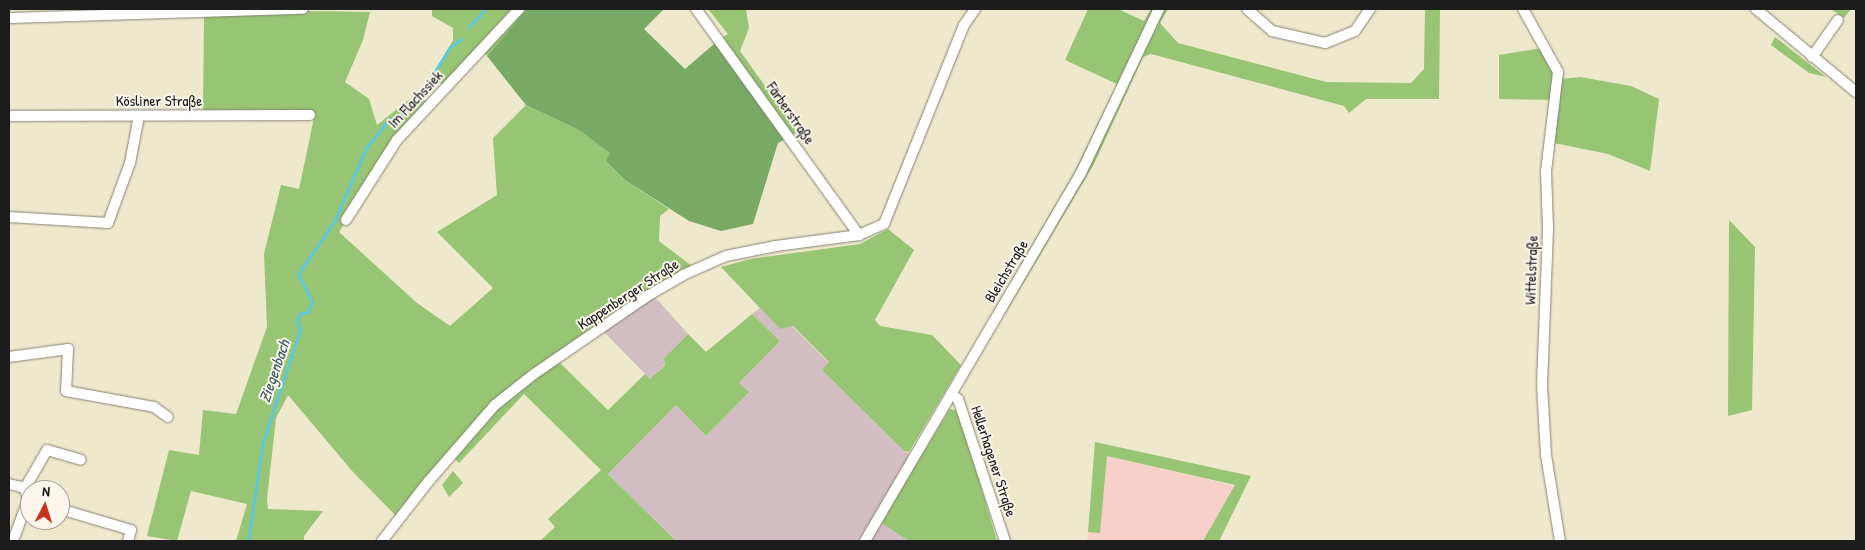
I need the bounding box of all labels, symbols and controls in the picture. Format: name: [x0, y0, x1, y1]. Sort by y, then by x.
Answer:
street label: Im Flachssiek: [384, 67, 446, 131]
street label: Färberstraße: [763, 78, 819, 148]
street label: Kösliner Straße: [116, 92, 202, 110]
street label: Wittelstraße: [1521, 235, 1541, 305]
street label: Bleichstraße: [980, 237, 1032, 305]
street label: Kappenberger Straße: [574, 255, 682, 333]
water label: Ziegenbach: [254, 337, 294, 405]
street label: Hellerhagener Straße: [968, 403, 1020, 519]
north arrow: [20, 480, 70, 530]
text: N: [42, 481, 51, 500]

